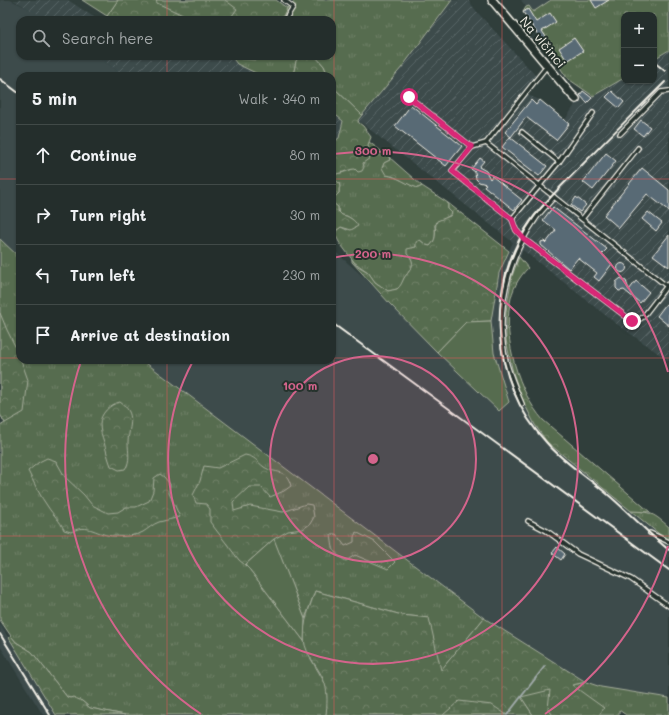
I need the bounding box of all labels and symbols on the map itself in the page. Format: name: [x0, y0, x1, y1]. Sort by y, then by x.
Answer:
street label: Na vlčinci: [517, 12, 570, 71]
route start: [400, 88, 418, 106]
text: 300 m: [355, 142, 391, 158]
text: 200 m: [355, 245, 391, 261]
route end: [623, 312, 641, 330]
text: 100 m: [283, 377, 317, 393]
centre of rings: [366, 452, 380, 466]

